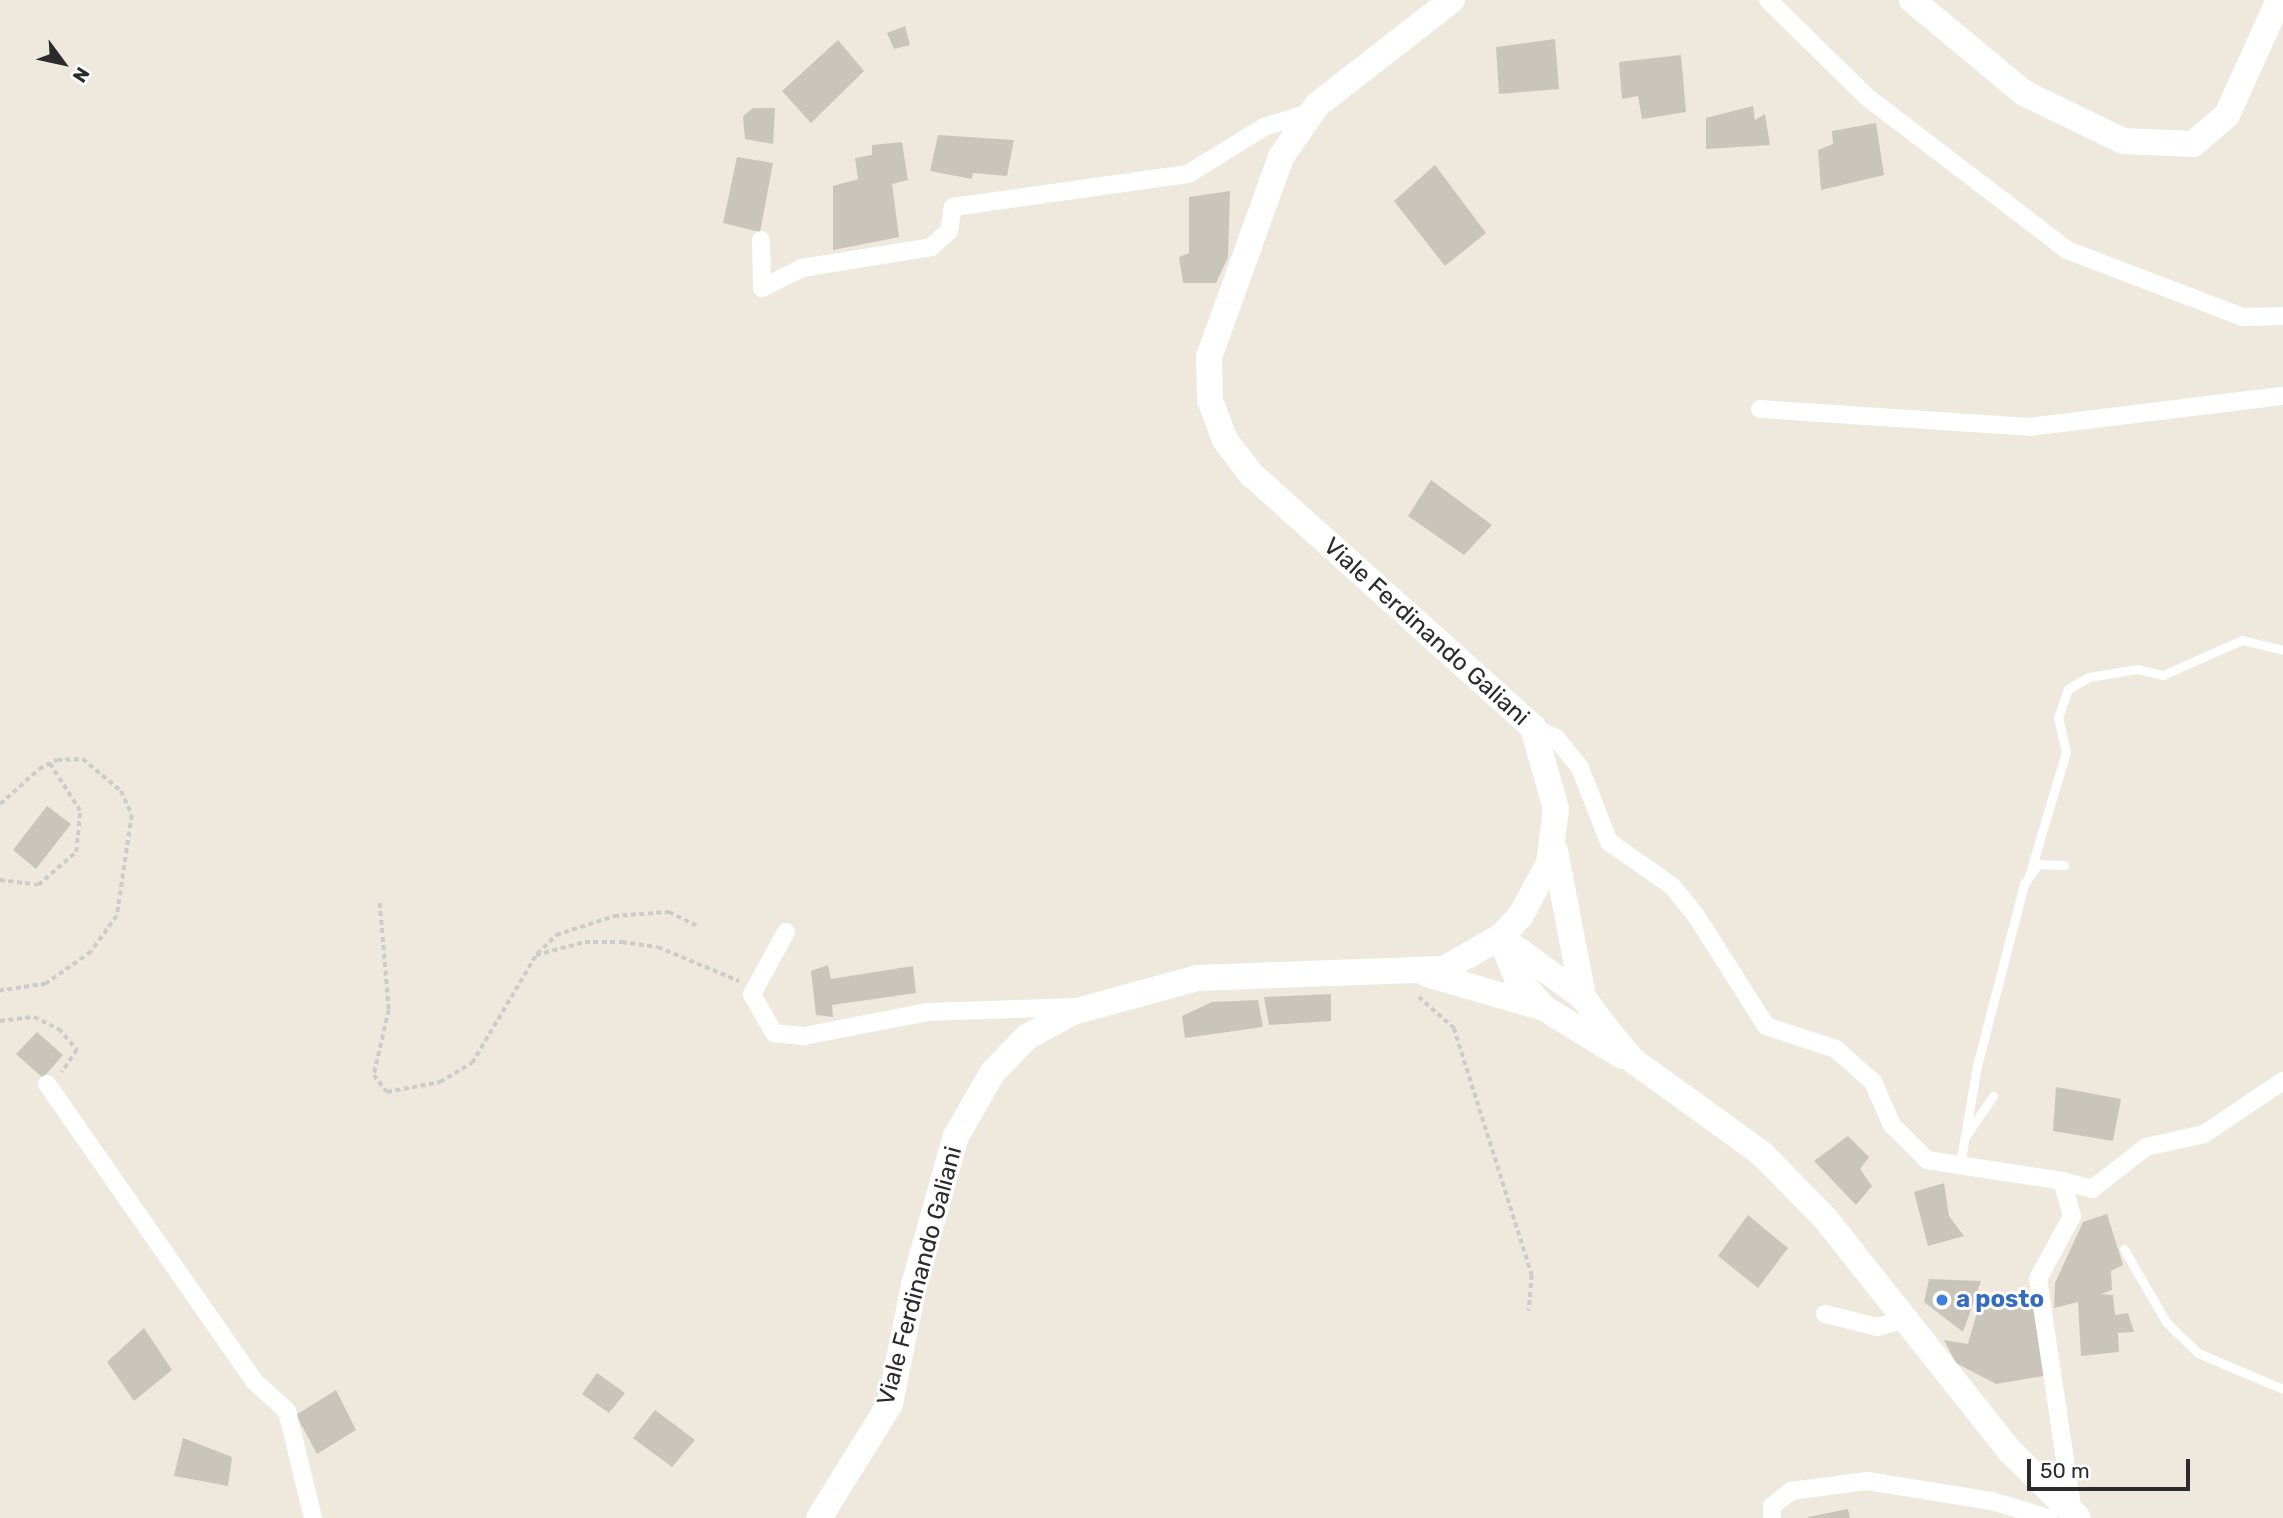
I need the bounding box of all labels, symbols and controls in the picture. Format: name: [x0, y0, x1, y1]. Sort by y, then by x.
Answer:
north arrow: [28, 28, 98, 98]
text: N: [68, 63, 94, 87]
street label: Viale Ferdinando Galiani: [1317, 532, 1535, 732]
street label: Viale Ferdinando Galiani: [872, 1143, 968, 1409]
place label: a posto: [1956, 1286, 2044, 1314]
marker: a posto: [1934, 1292, 1950, 1308]
scale bar: [2031, 1444, 2194, 1488]
text: 50 m: [2040, 1458, 2090, 1483]

